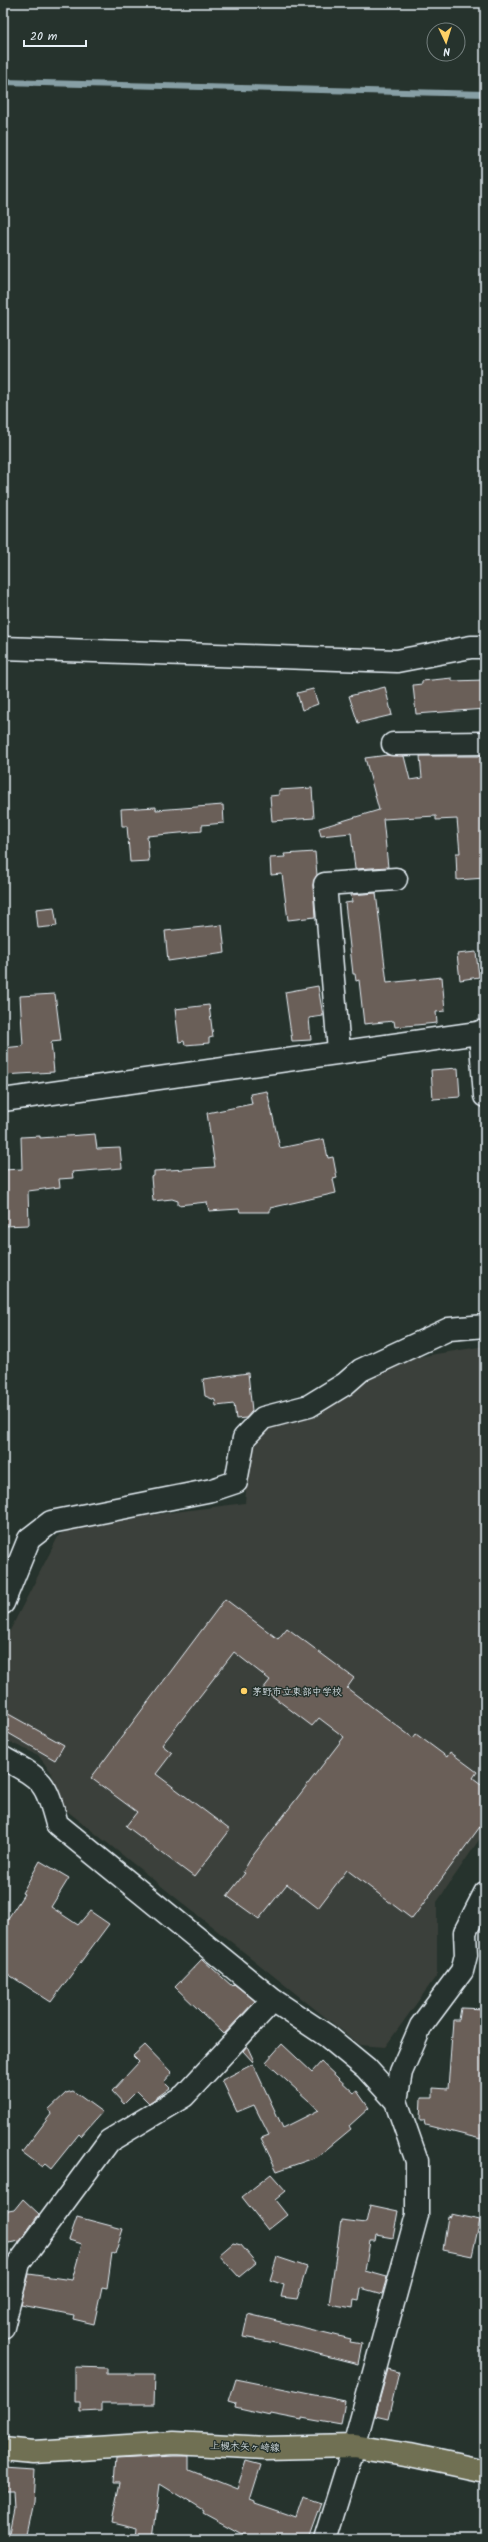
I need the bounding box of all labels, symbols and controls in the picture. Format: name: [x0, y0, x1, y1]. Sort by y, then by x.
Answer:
scale bar: [24, 22, 86, 48]
north arrow: [426, 22, 466, 62]
text: 20 m: [30, 27, 58, 46]
text: N: [442, 42, 451, 60]
place label: 茅野市立東部中学校: [252, 1684, 342, 1700]
marker: 茅野市立東部中学校: [239, 1686, 249, 1696]
street label: 上槻木矢ヶ崎線: [210, 2438, 280, 2456]

